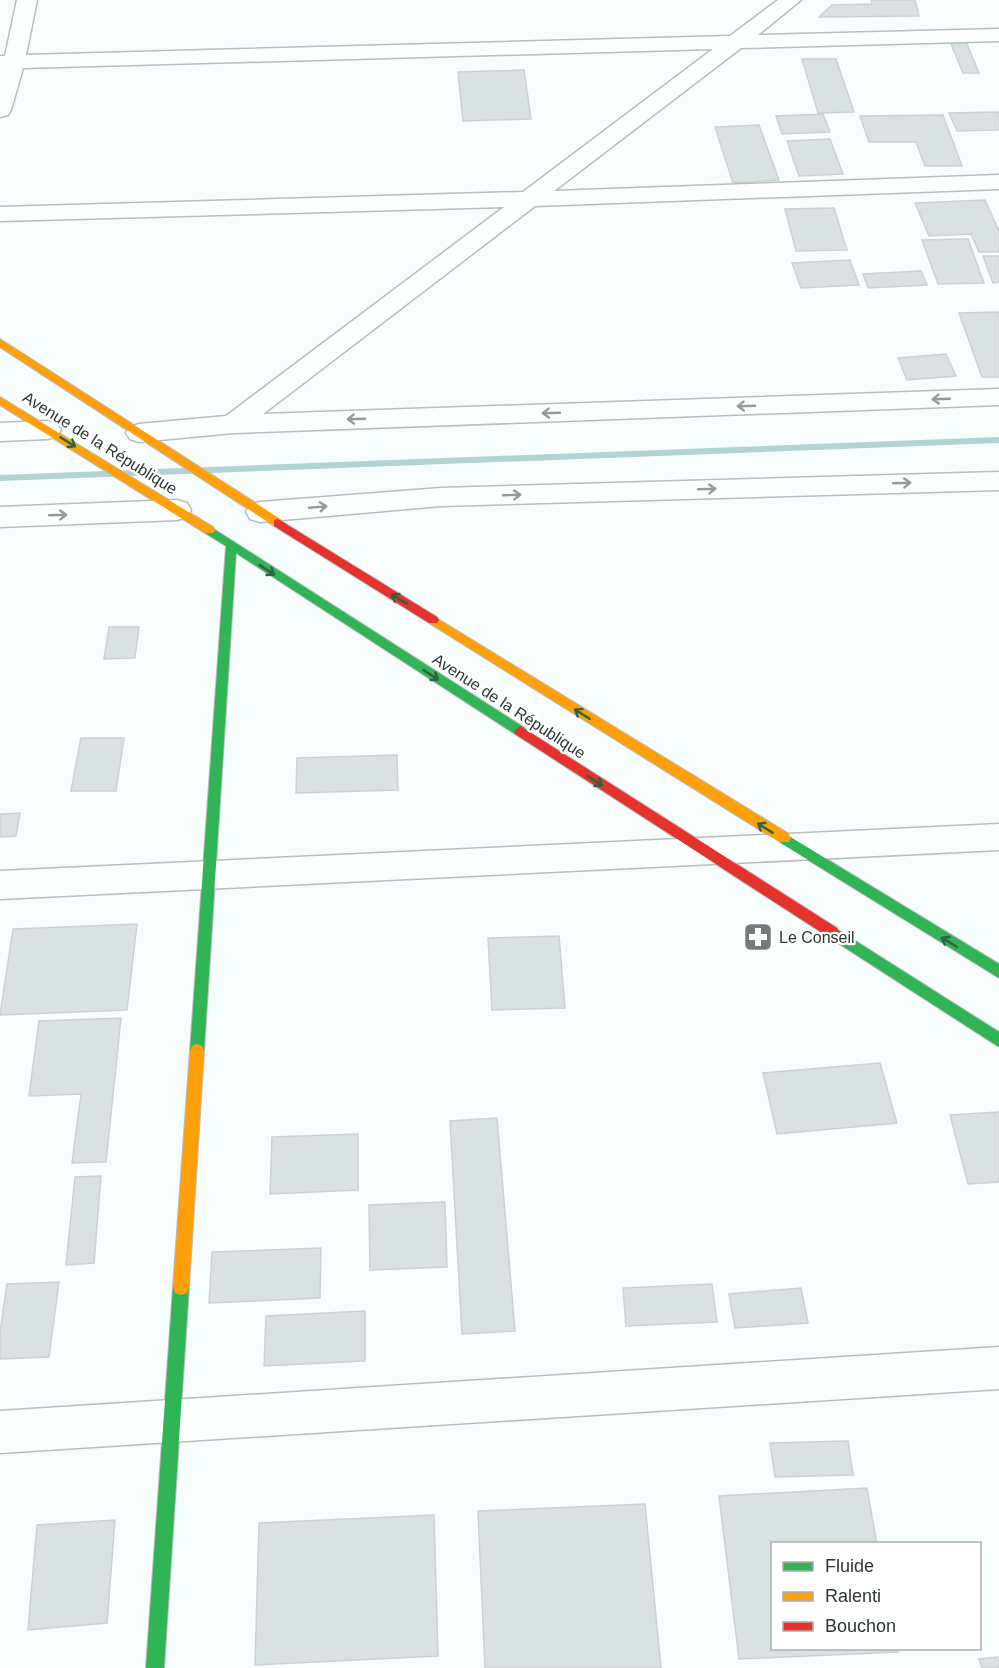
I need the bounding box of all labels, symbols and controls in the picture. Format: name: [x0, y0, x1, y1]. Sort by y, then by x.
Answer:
street label: Avenue de la République: [20, 388, 180, 498]
one-way arrow: [931, 393, 951, 404]
one-way arrow: [736, 400, 756, 411]
one-way arrow: [541, 407, 561, 418]
one-way arrow: [346, 414, 366, 425]
one-way arrow: [59, 436, 76, 448]
one-way arrow: [892, 478, 912, 489]
one-way arrow: [697, 483, 717, 495]
one-way arrow: [502, 489, 522, 500]
one-way arrow: [307, 501, 327, 512]
one-way arrow: [48, 509, 68, 521]
one-way arrow: [258, 564, 275, 576]
one-way arrow: [391, 593, 408, 605]
street label: Avenue de la République: [430, 650, 589, 762]
one-way arrow: [422, 670, 439, 682]
one-way arrow: [574, 707, 591, 719]
one-way arrow: [586, 775, 603, 787]
one-way arrow: [757, 822, 774, 834]
pharmacy icon: Le Conseil: [742, 921, 774, 953]
place label: Le Conseil: [779, 929, 855, 946]
one-way arrow: [941, 935, 958, 947]
legend: [771, 1542, 981, 1650]
text: Fluide: [825, 1556, 874, 1576]
text: Ralenti: [825, 1586, 881, 1606]
text: Bouchon: [825, 1616, 896, 1636]

